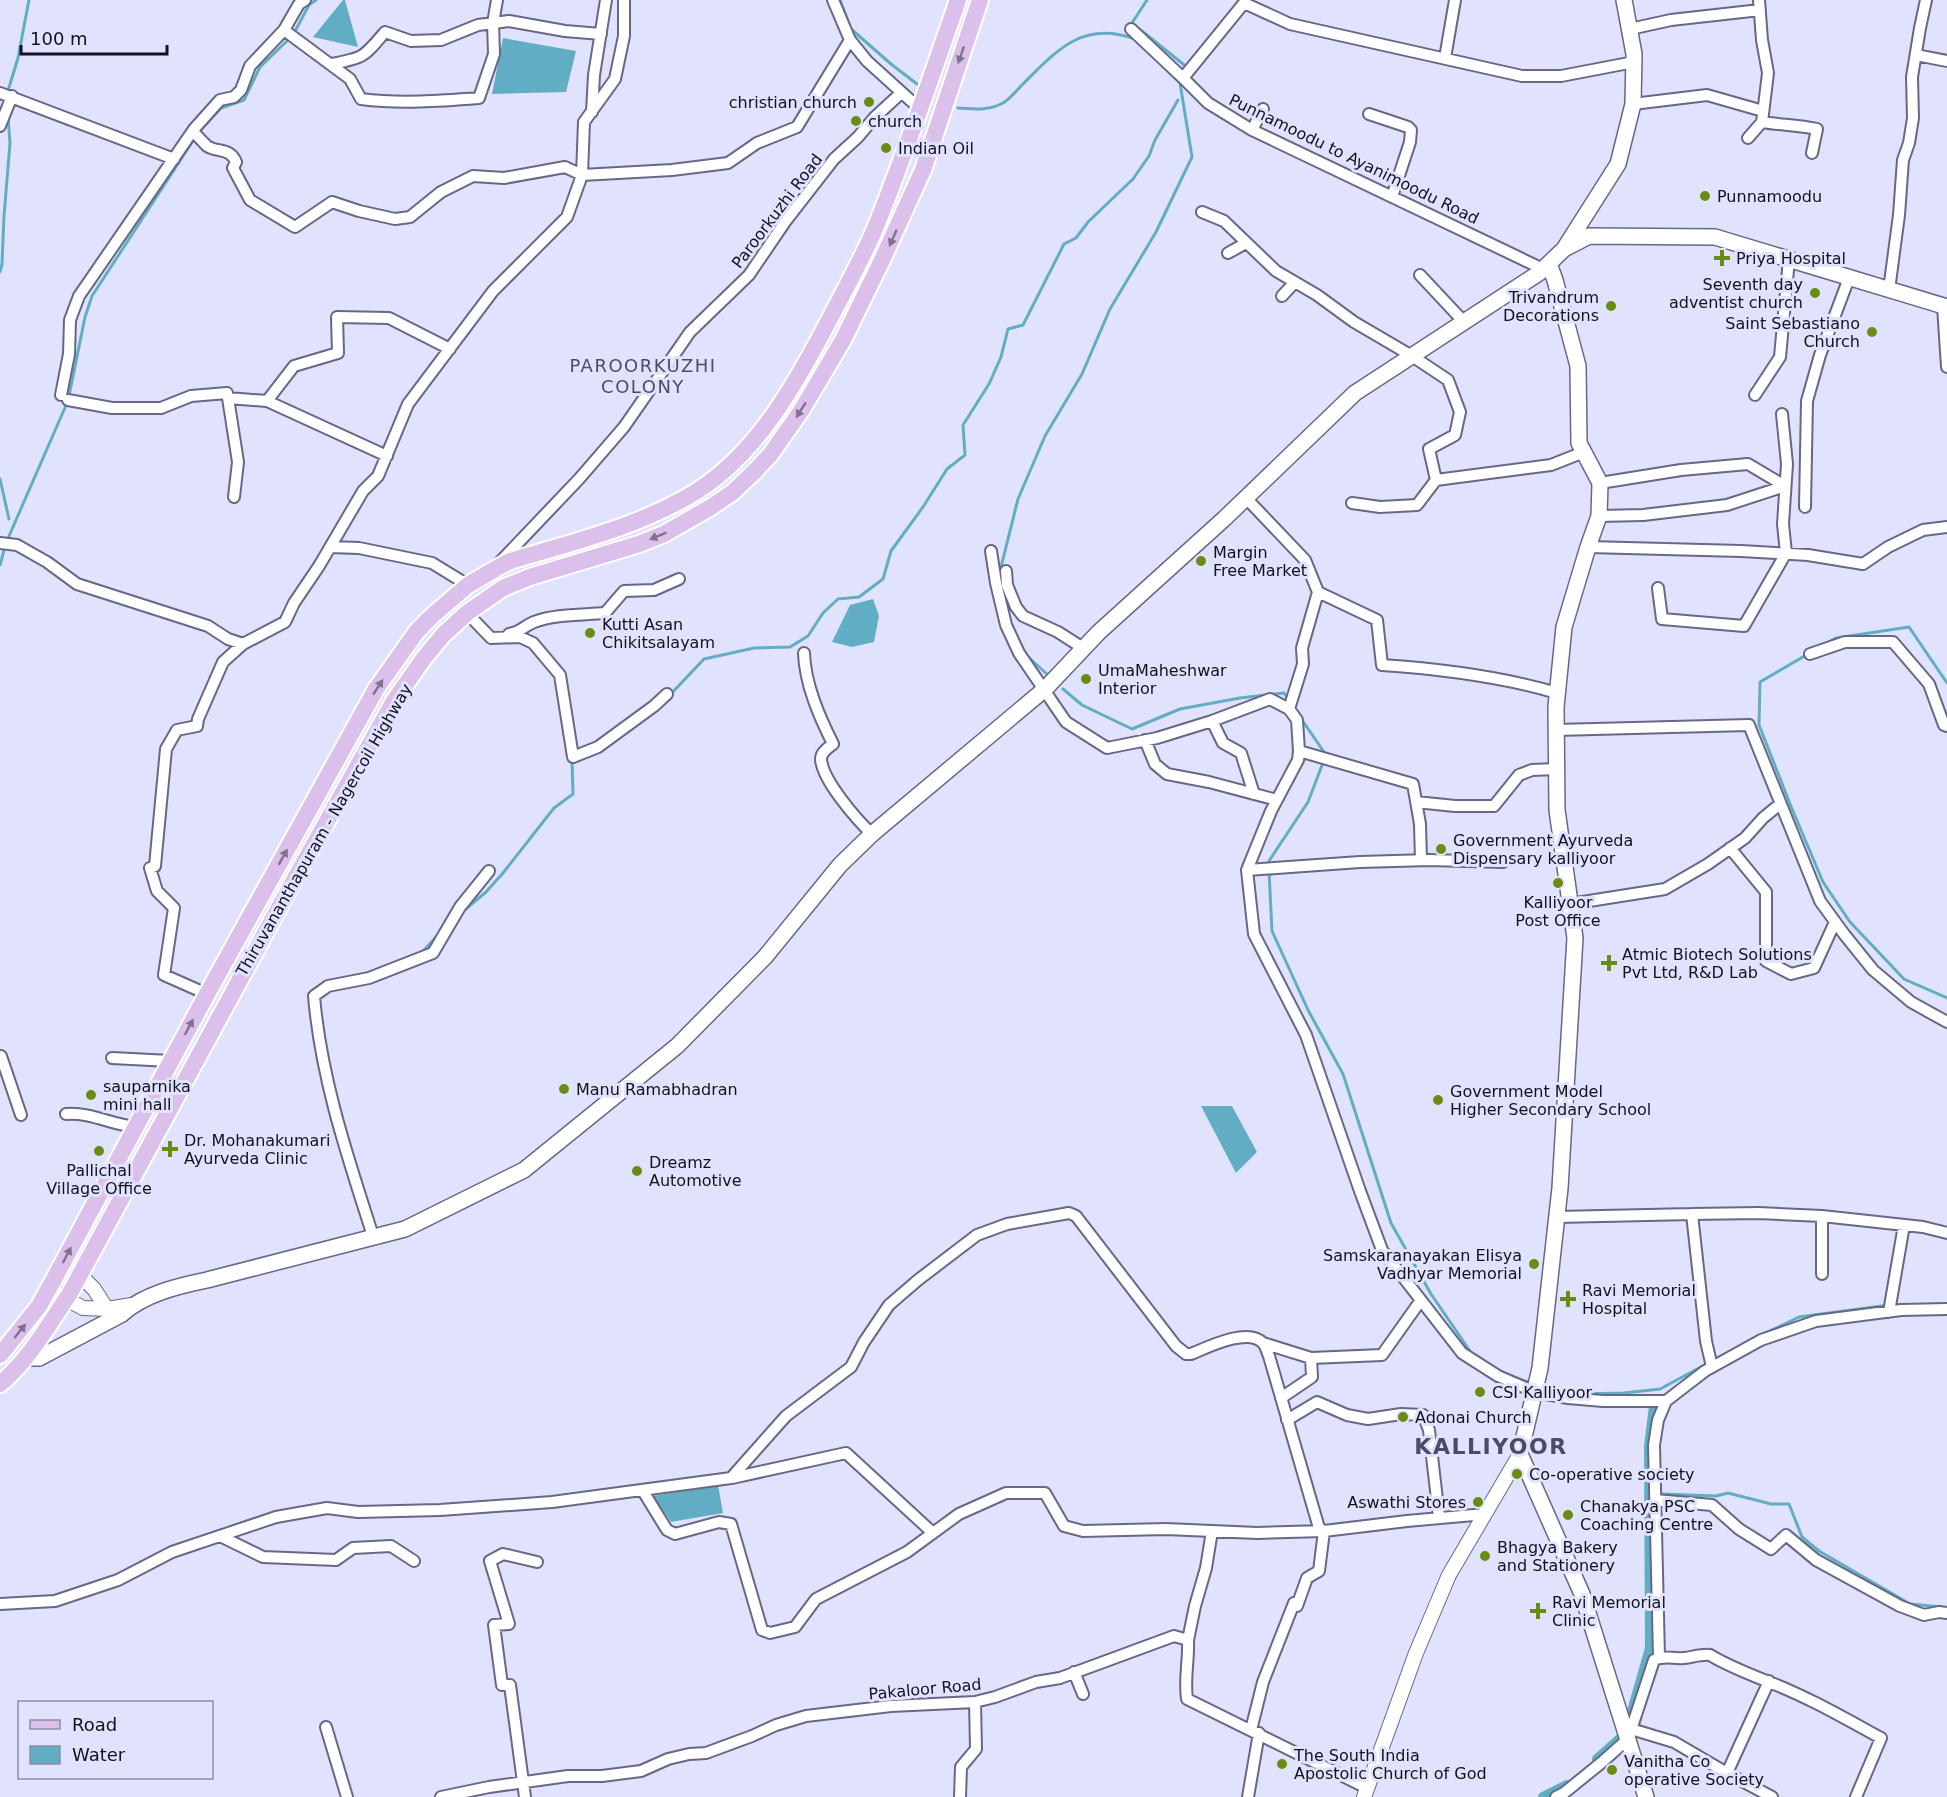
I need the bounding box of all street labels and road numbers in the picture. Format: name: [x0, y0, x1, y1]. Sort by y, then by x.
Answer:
street label: Punnamoodu to Ayanimoodu Road: [1226, 90, 1482, 228]
street label: Paroorkuzhi Road: [728, 150, 826, 272]
street label: Thiruvananthapuram - Nagercoil Highway: [232, 680, 416, 980]
street label: Pakaloor Road: [868, 1675, 982, 1703]

